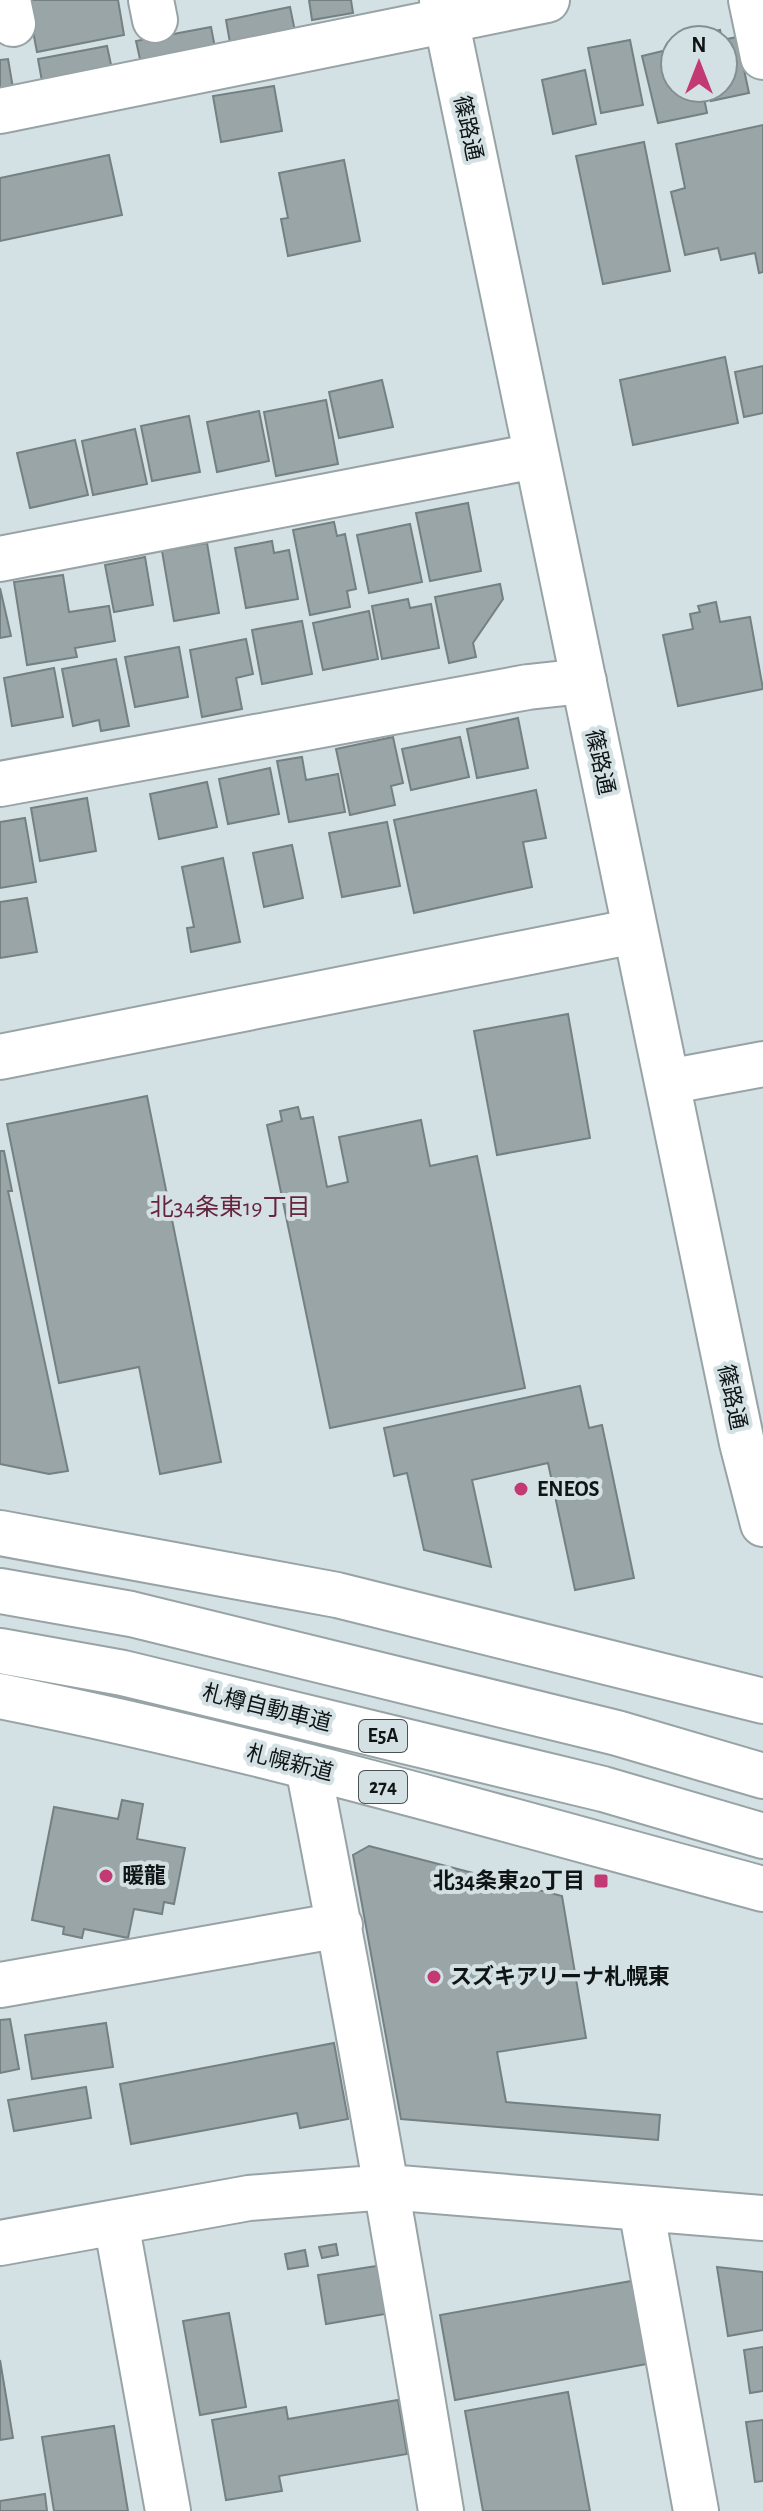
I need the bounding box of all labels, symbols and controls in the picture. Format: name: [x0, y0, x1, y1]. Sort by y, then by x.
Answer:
north arrow: [659, 24, 739, 104]
text: N: [691, 34, 707, 56]
street label: 篠路通: [450, 93, 487, 163]
street label: 篠路通: [582, 727, 619, 797]
district label: 北34条東19丁目: [150, 1194, 310, 1220]
street label: 篠路通: [714, 1362, 751, 1432]
place label: ENEOS: [537, 1478, 600, 1500]
marker: ENEOS: [512, 1480, 530, 1498]
street label: 札樽自動車道: [200, 1680, 334, 1735]
road number: E5A: [359, 1720, 407, 1752]
street label: 札幌新道: [245, 1741, 336, 1784]
road number: 274: [359, 1771, 407, 1803]
place label: 暖龍: [122, 1864, 166, 1887]
marker: 暖龍: [97, 1867, 115, 1885]
place label: 北34条東20丁目: [433, 1869, 585, 1892]
marker: 北34条東20丁目: [592, 1872, 610, 1890]
place label: スズキアリーナ札幌東: [450, 1964, 670, 1988]
marker: スズキアリーナ札幌東: [425, 1968, 443, 1986]

